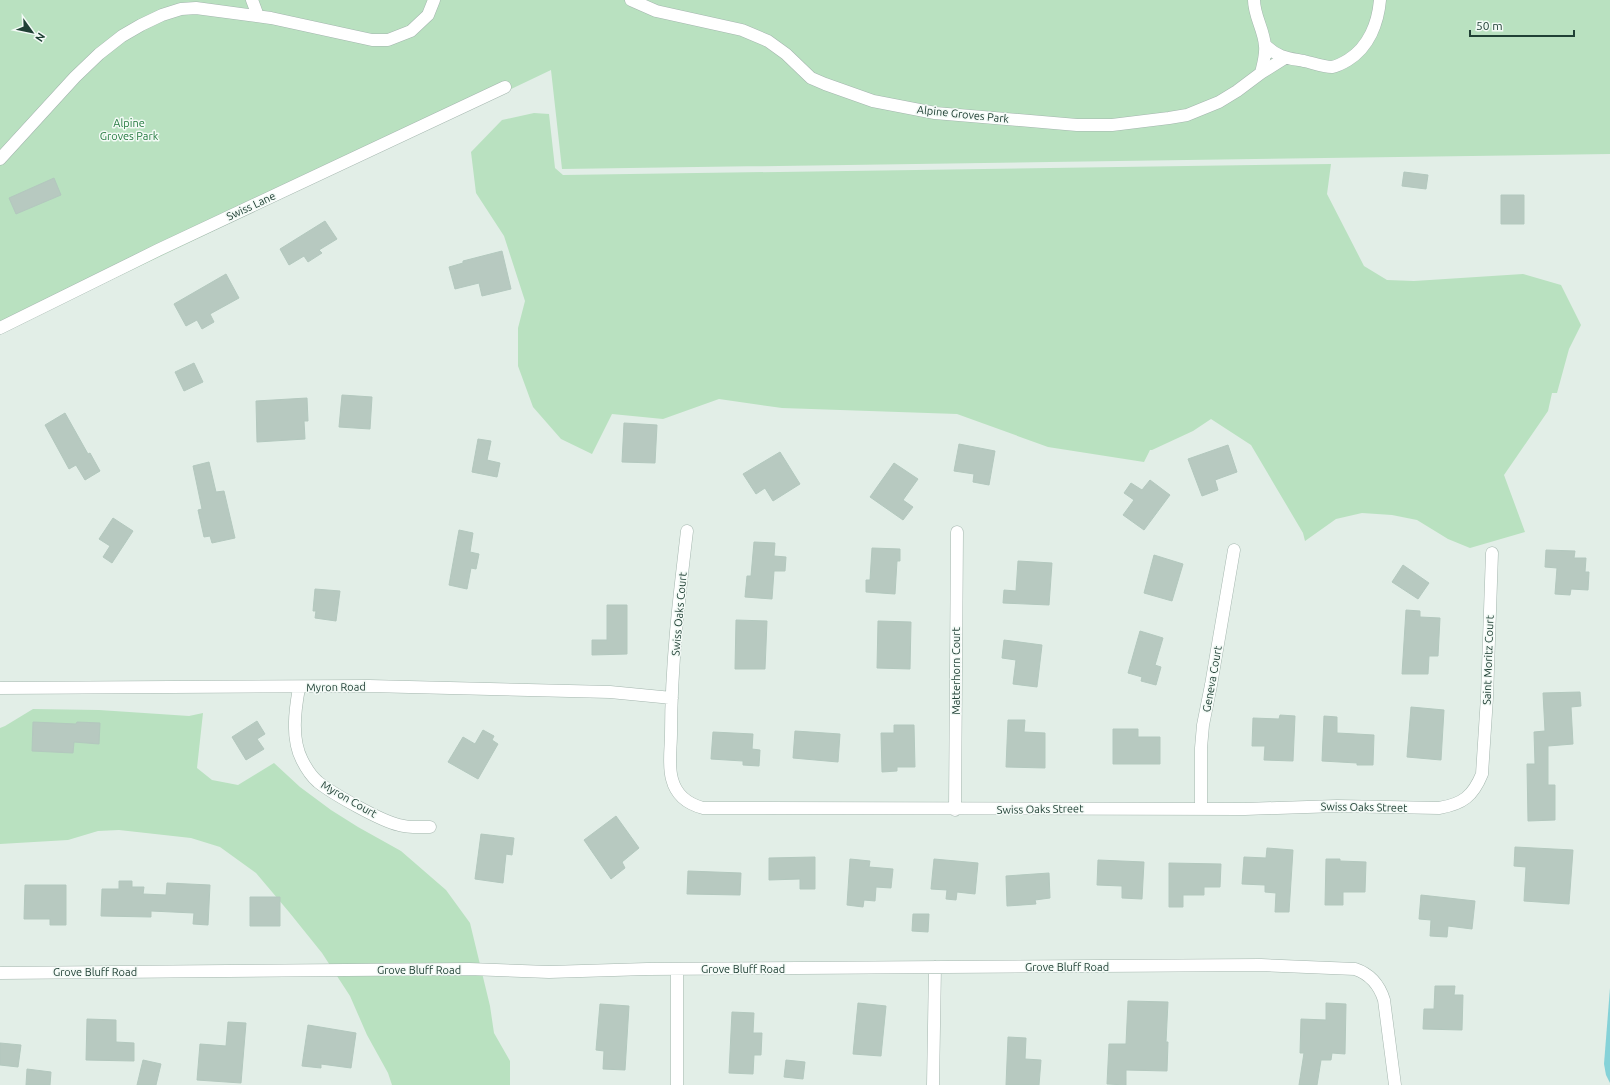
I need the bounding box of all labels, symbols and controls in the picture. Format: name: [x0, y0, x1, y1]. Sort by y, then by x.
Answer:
north arrow: [12, 12, 52, 52]
scale bar: [1470, 12, 1574, 38]
text: 50 m: [1476, 19, 1503, 32]
text: N: [33, 31, 48, 44]
street label: Alpine Groves Park: [916, 103, 1010, 125]
park label: Alpine Groves Park: [100, 117, 159, 142]
street label: Swiss Lane: [225, 189, 277, 223]
street label: Swiss Oaks Court: [669, 571, 689, 656]
street label: Saint Moritz Court: [1480, 614, 1496, 705]
street label: Matterhorn Court: [950, 626, 962, 715]
street label: Geneva Court: [1200, 644, 1224, 713]
street label: Myron Road: [306, 680, 366, 694]
street label: Myron Court: [319, 778, 380, 820]
street label: Swiss Oaks Street: [1321, 800, 1408, 814]
street label: Swiss Oaks Street: [997, 802, 1084, 816]
street label: Grove Bluff Road: [1025, 961, 1109, 973]
street label: Grove Bluff Road: [701, 963, 785, 975]
street label: Grove Bluff Road: [377, 964, 461, 976]
street label: Grove Bluff Road: [53, 966, 137, 978]

